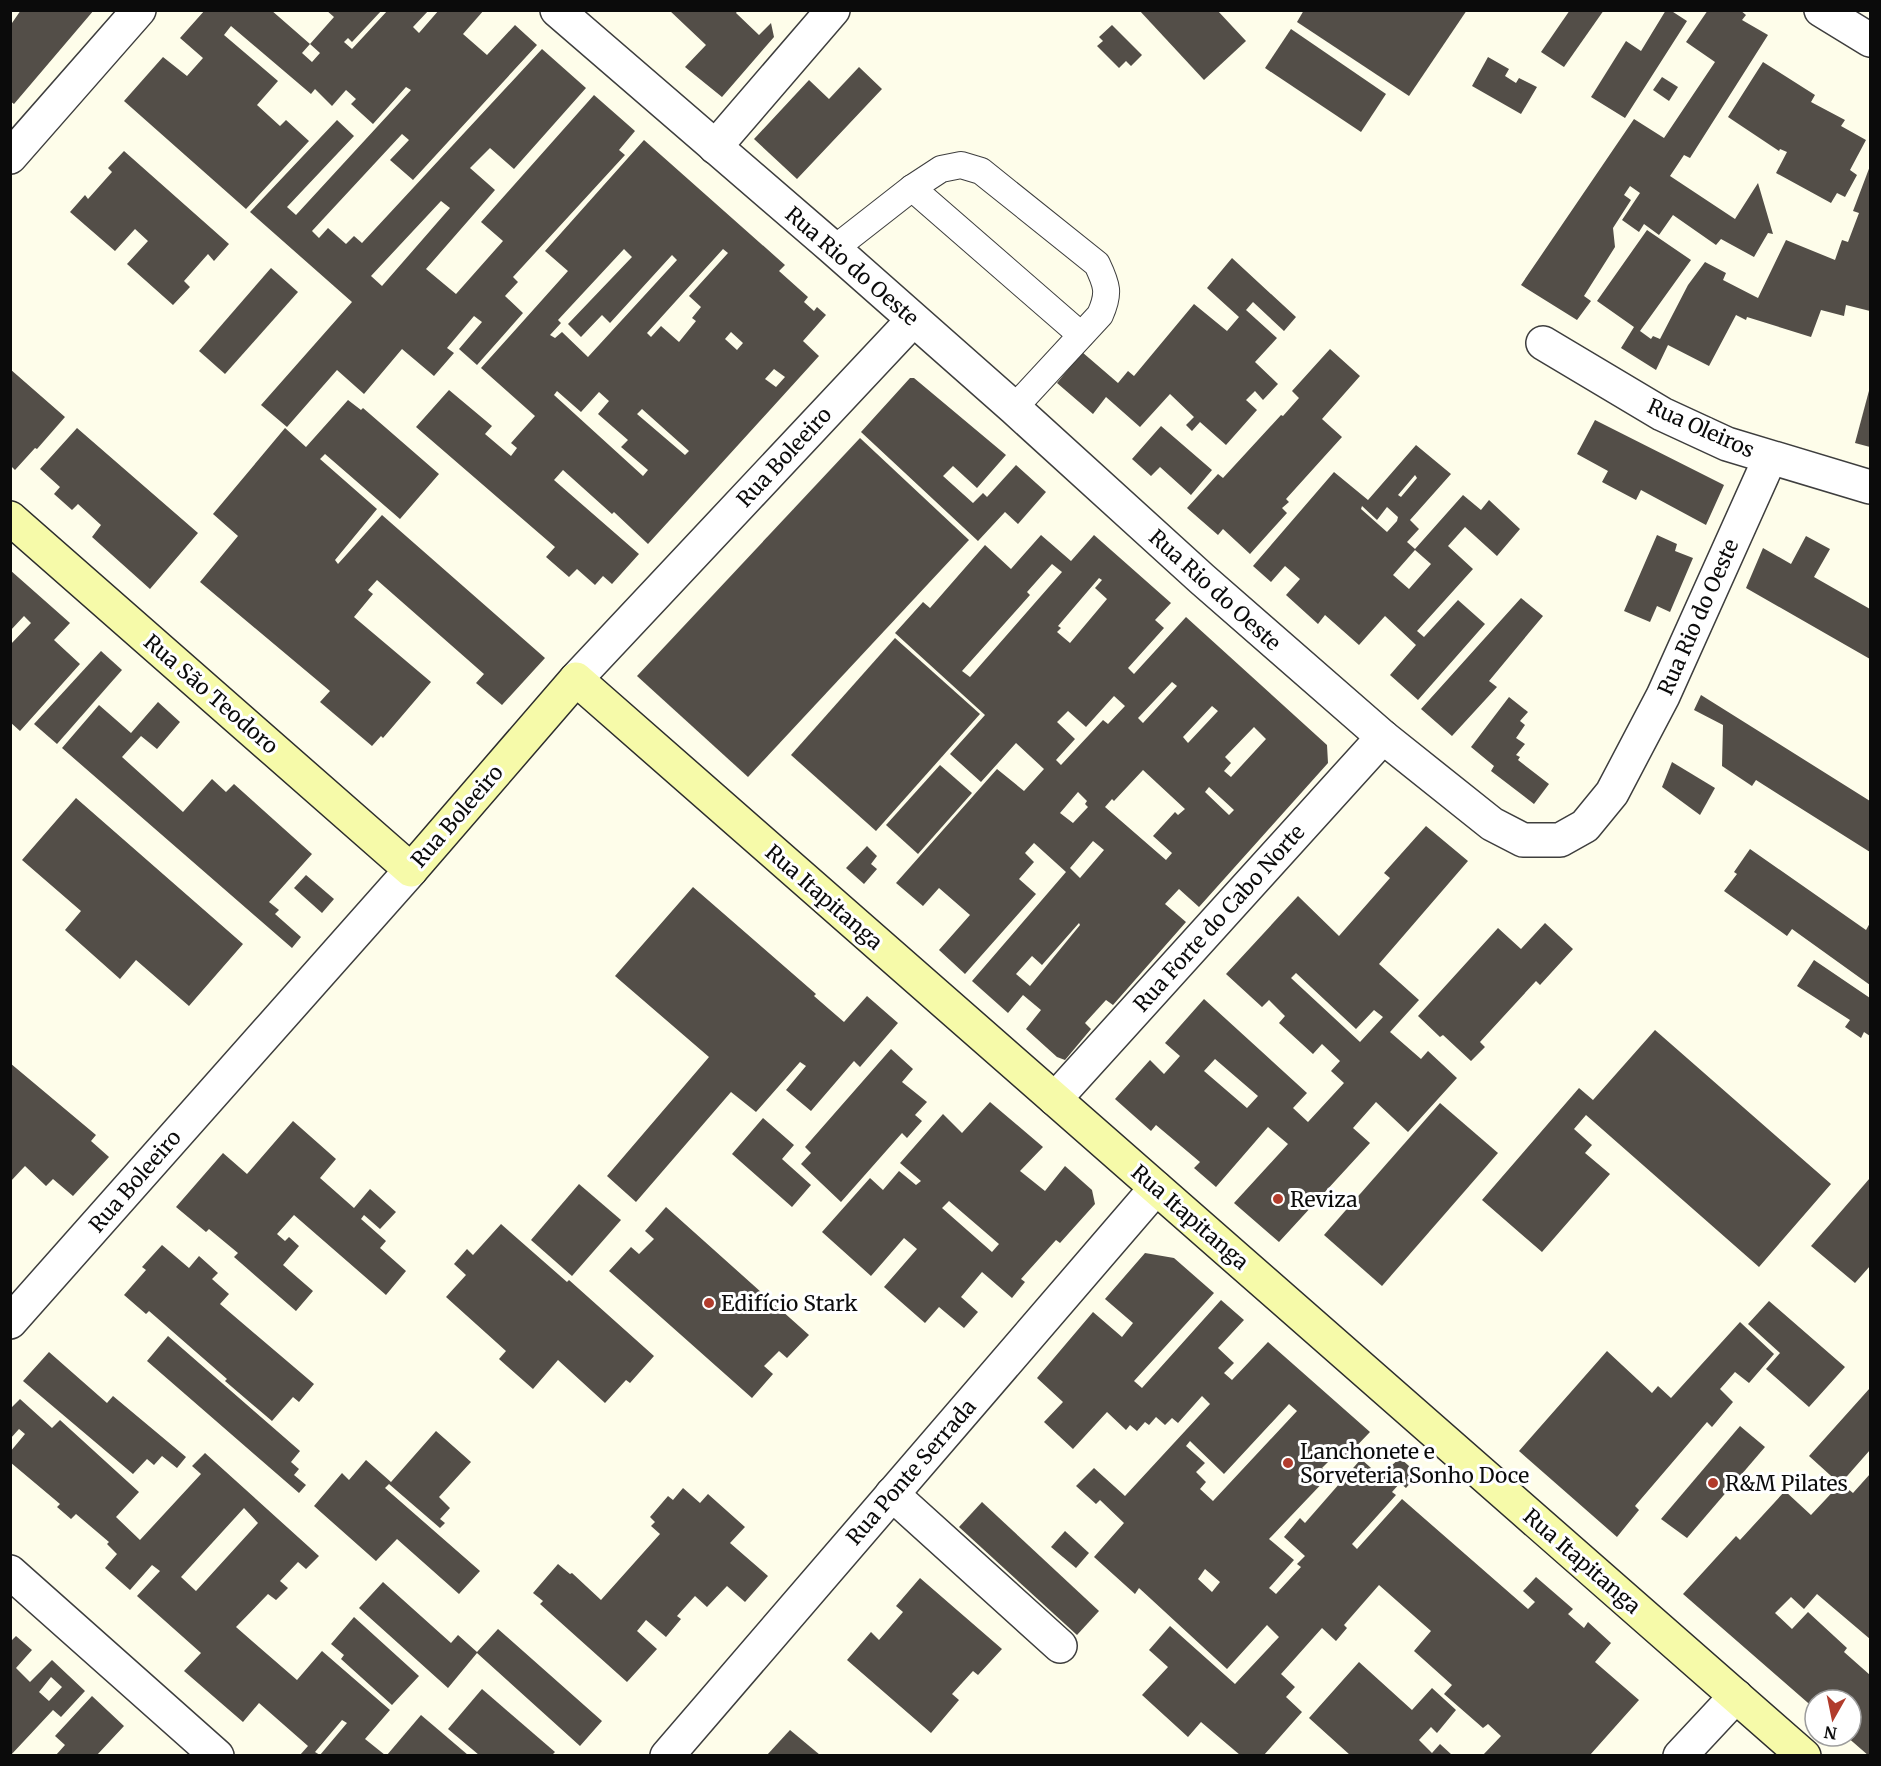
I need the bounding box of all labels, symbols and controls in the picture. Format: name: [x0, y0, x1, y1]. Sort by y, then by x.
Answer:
street label: Rua Rio do Oeste: [780, 201, 924, 331]
street label: Rua Oleiros: [1643, 392, 1759, 464]
street label: Rua Boleeiro: [731, 401, 837, 513]
street label: Rua Rio do Oeste: [1143, 524, 1287, 656]
street label: Rua Rio do Oeste: [1651, 535, 1745, 699]
street label: Rua São Teodoro: [138, 628, 284, 760]
street label: Rua Boleeiro: [405, 759, 509, 873]
street label: Rua Forte do Cabo Norte: [1128, 819, 1310, 1017]
street label: Rua Itapitanga: [760, 839, 888, 955]
street label: Rua Boleeiro: [83, 1124, 187, 1238]
street label: Rua Itapitanga: [1126, 1159, 1254, 1275]
place label: Reviza: [1290, 1186, 1358, 1213]
marker: Reviza: [1271, 1192, 1285, 1206]
place label: Edifício Stark: [721, 1290, 858, 1317]
marker: Edifício Stark: [702, 1296, 716, 1310]
street label: Rua Ponte Serrada: [840, 1394, 982, 1550]
place label: Lanchonete e Sorveteria Sonho Doce: [1300, 1438, 1529, 1489]
marker: Lanchonete e Sorveteria Sonho Doce: [1281, 1456, 1295, 1470]
place label: R&M Pilates: [1725, 1470, 1848, 1497]
marker: R&M Pilates: [1706, 1476, 1720, 1490]
street label: Rua Itapitanga: [1518, 1503, 1646, 1619]
north arrow: [1803, 1688, 1863, 1748]
text: N: [1822, 1722, 1838, 1744]

